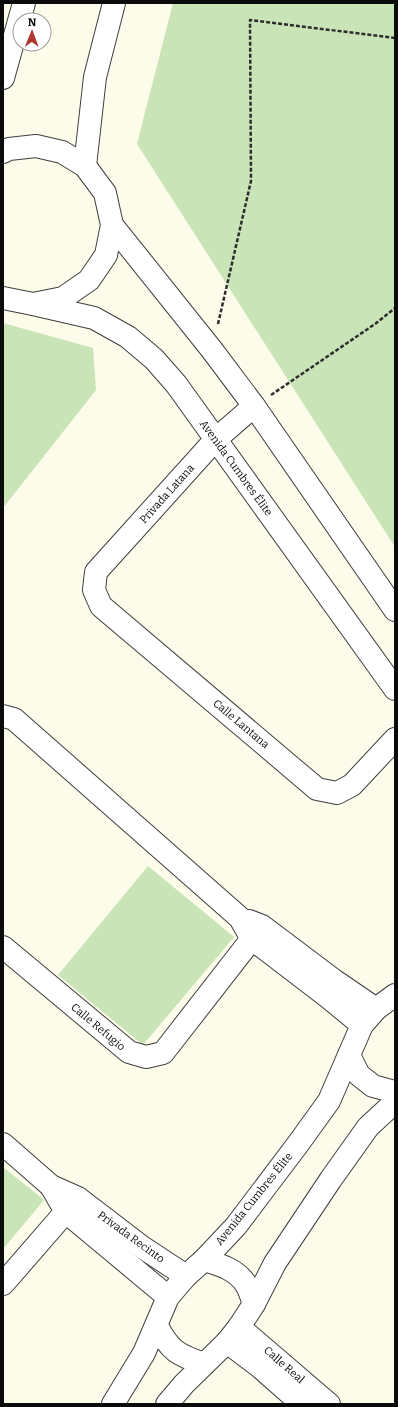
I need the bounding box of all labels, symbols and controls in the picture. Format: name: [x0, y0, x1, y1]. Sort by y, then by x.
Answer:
north arrow: [12, 12, 52, 52]
text: N: [28, 16, 37, 29]
street label: Avenida Cumbres Élite: [197, 417, 276, 518]
street label: Privada Latana: [137, 462, 197, 526]
street label: Calle Lantana: [210, 697, 272, 751]
street label: Calle Refugio: [68, 1001, 128, 1053]
street label: Avenida Cumbres Élite: [212, 1149, 295, 1248]
street label: Privada Recinto: [95, 1208, 167, 1266]
street label: Calle Real: [261, 1344, 307, 1386]

